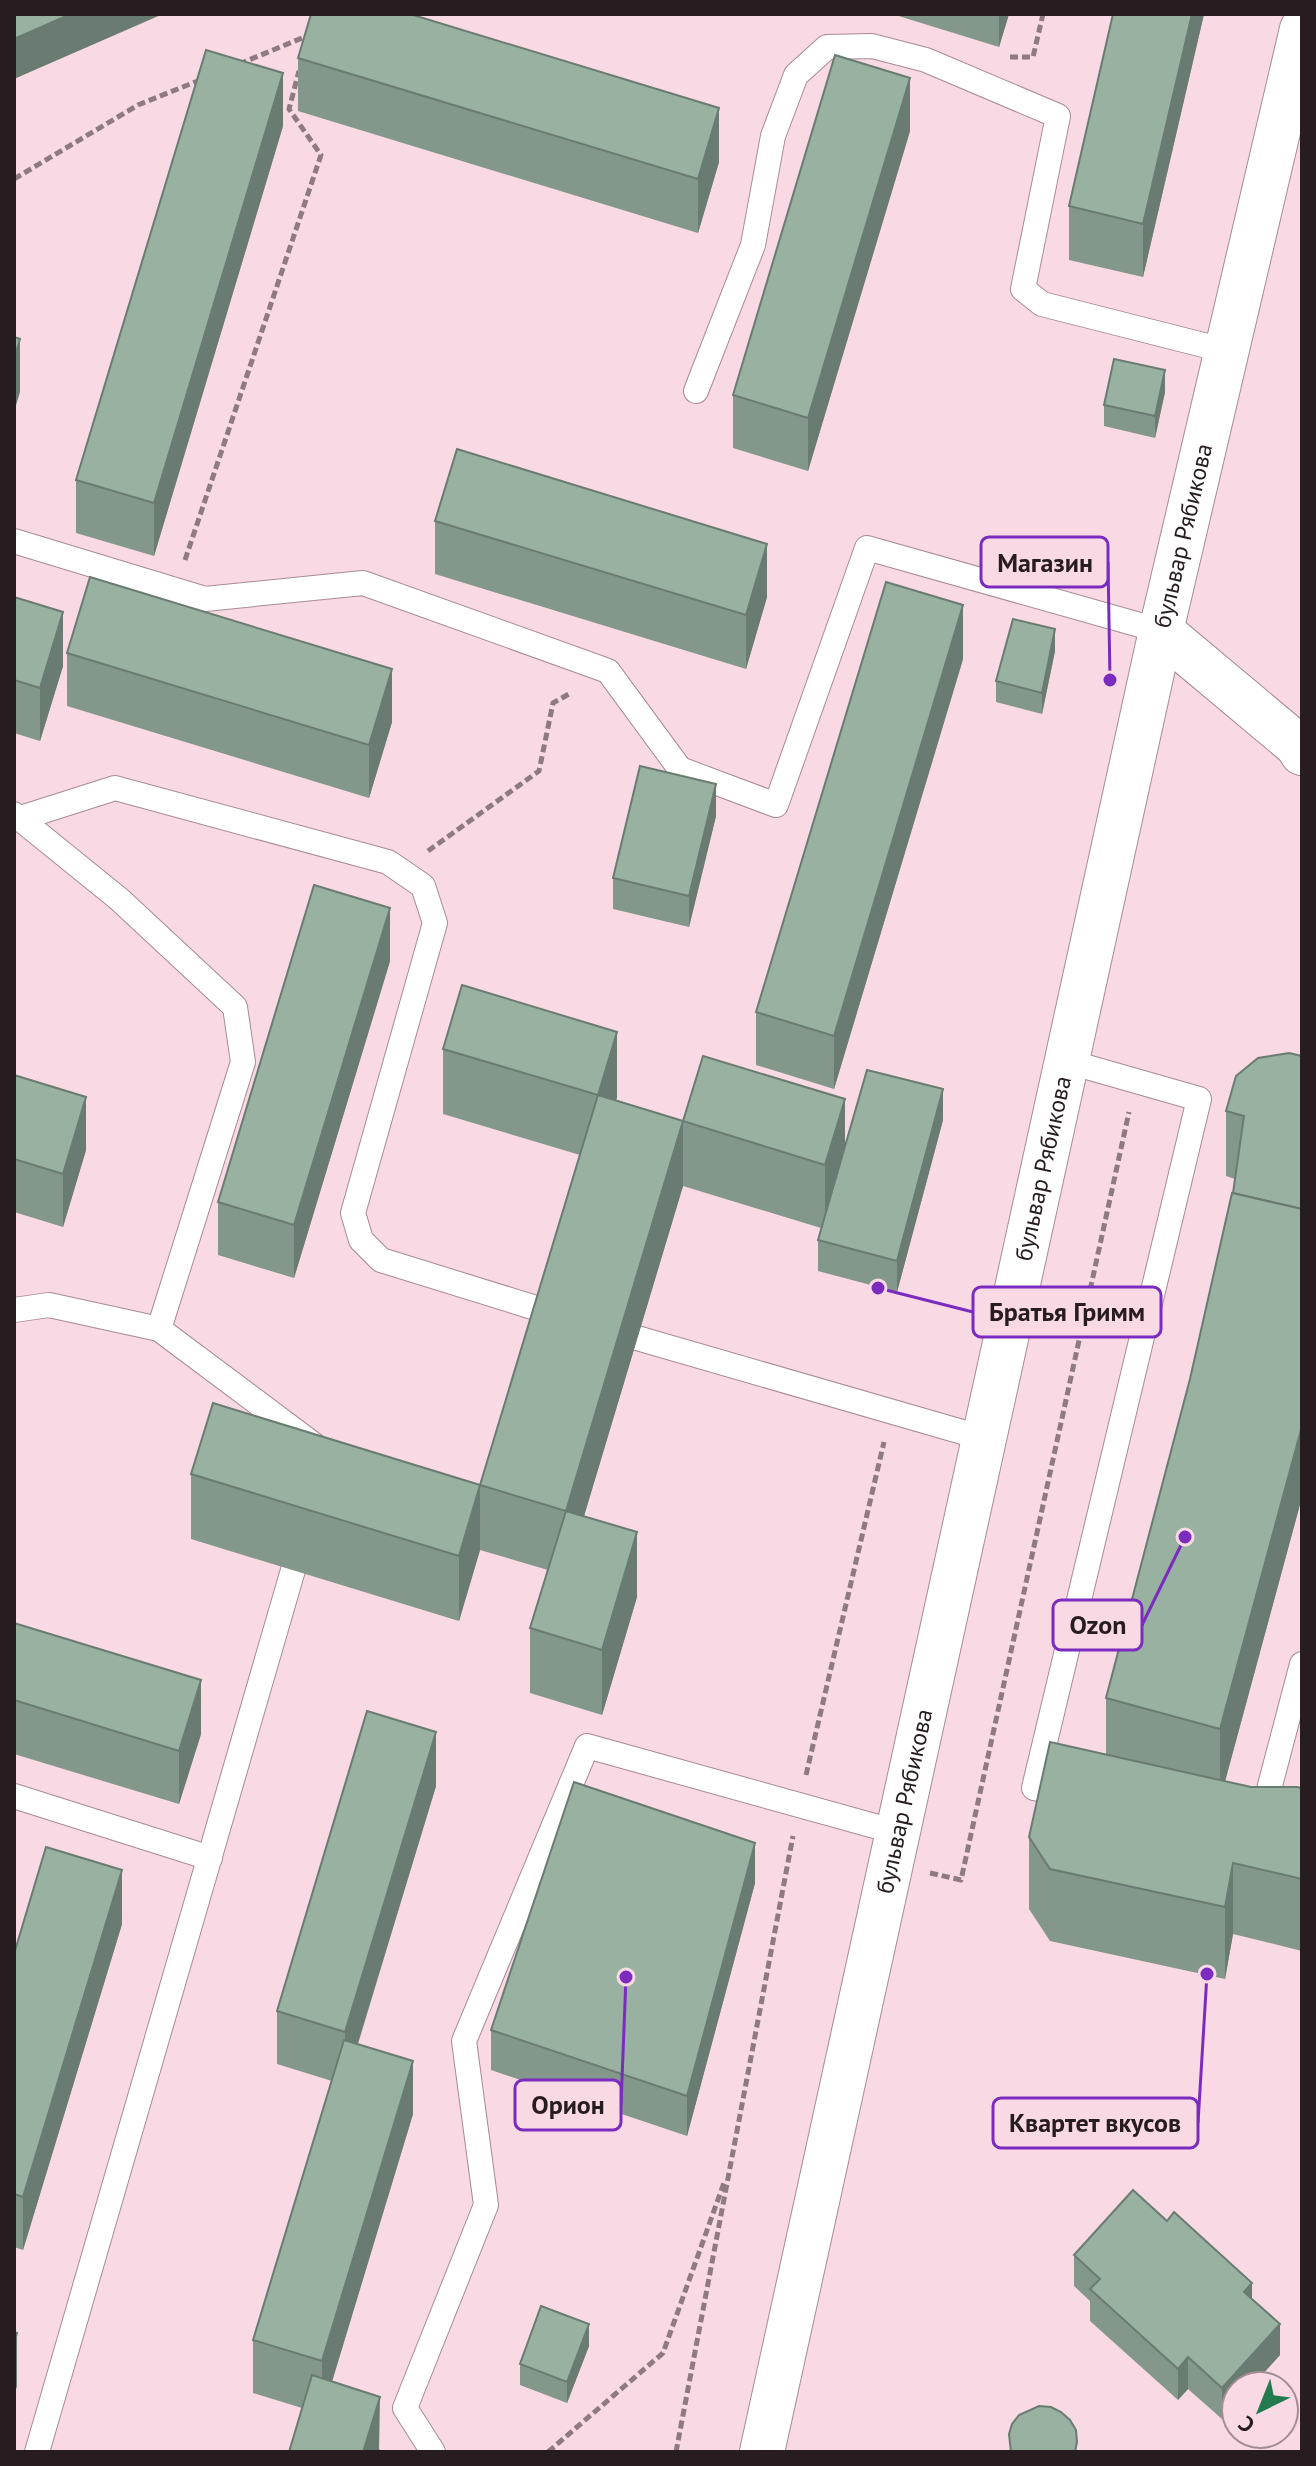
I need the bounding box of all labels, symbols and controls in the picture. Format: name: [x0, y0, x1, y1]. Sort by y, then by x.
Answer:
street label: бульвар Рябикова: [1146, 440, 1219, 631]
callout: Магазин: [981, 537, 1108, 587]
text: Магазин: [997, 546, 1093, 579]
street label: бульвар Рябикова: [1007, 1073, 1078, 1264]
callout: Братья Гримм: [973, 1287, 1161, 1337]
text: Братья Гримм: [989, 1295, 1145, 1328]
callout: Ozon: [1053, 1600, 1142, 1650]
text: Ozon: [1070, 1608, 1126, 1641]
street label: бульвар Рябикова: [869, 1706, 939, 1897]
callout: Орион: [515, 2080, 621, 2130]
text: Орион: [531, 2088, 605, 2121]
callout: Квартет вкусов: [993, 2098, 1198, 2148]
text: Квартет вкусов: [1009, 2106, 1181, 2139]
north arrow: [1220, 2370, 1300, 2450]
text: С: [1232, 2410, 1260, 2439]

